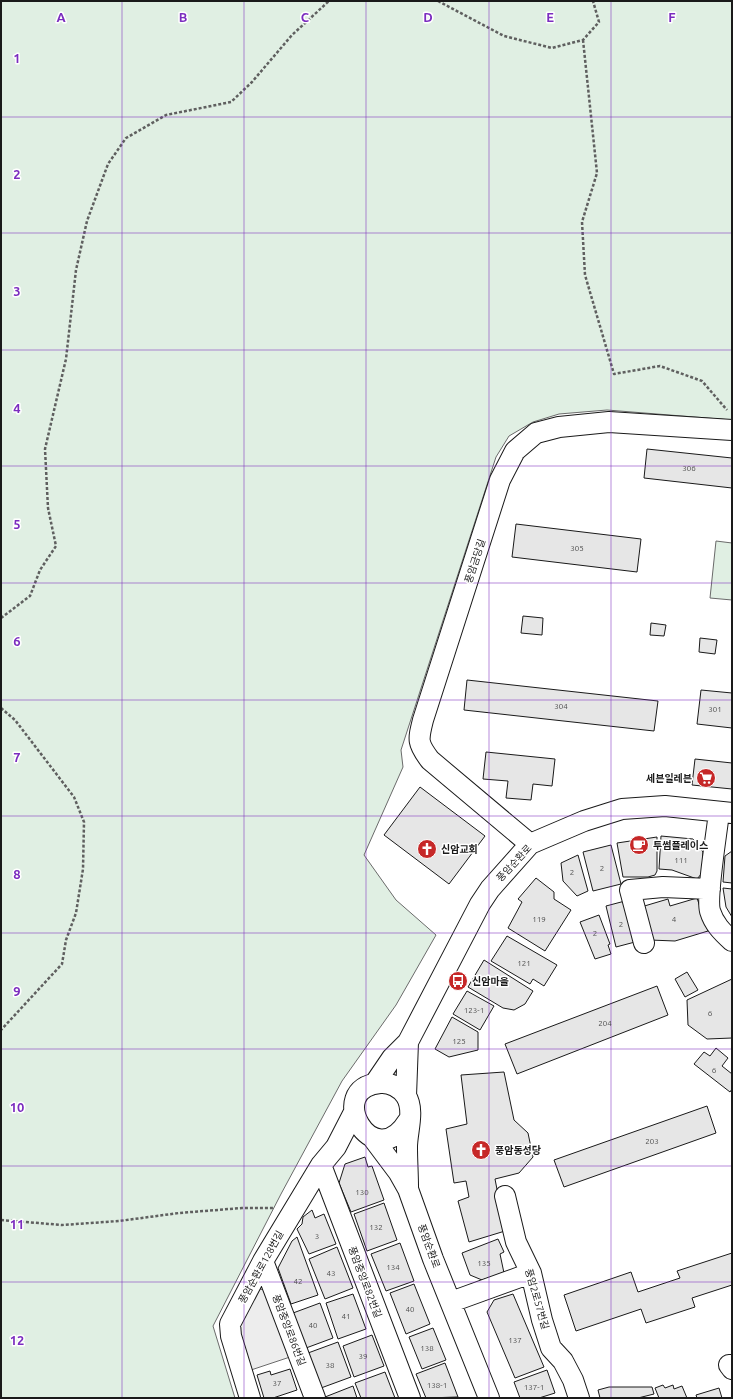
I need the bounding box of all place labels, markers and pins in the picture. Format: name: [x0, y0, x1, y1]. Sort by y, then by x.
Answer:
supermarket icon: 세븐일레븐: [695, 767, 717, 789]
place label: 세븐일레븐: [646, 773, 692, 784]
cafe icon: 투썸플레이스: [628, 834, 650, 856]
church icon: 신암교회: [416, 838, 438, 860]
place label: 투썸플레이스: [653, 840, 708, 851]
place label: 신암교회: [441, 844, 478, 855]
bus stop icon: 신암마을: [447, 970, 469, 992]
place label: 신암마을: [472, 976, 509, 987]
church icon: 풍암동성당: [470, 1139, 492, 1161]
place label: 풍암동성당: [495, 1145, 541, 1156]

